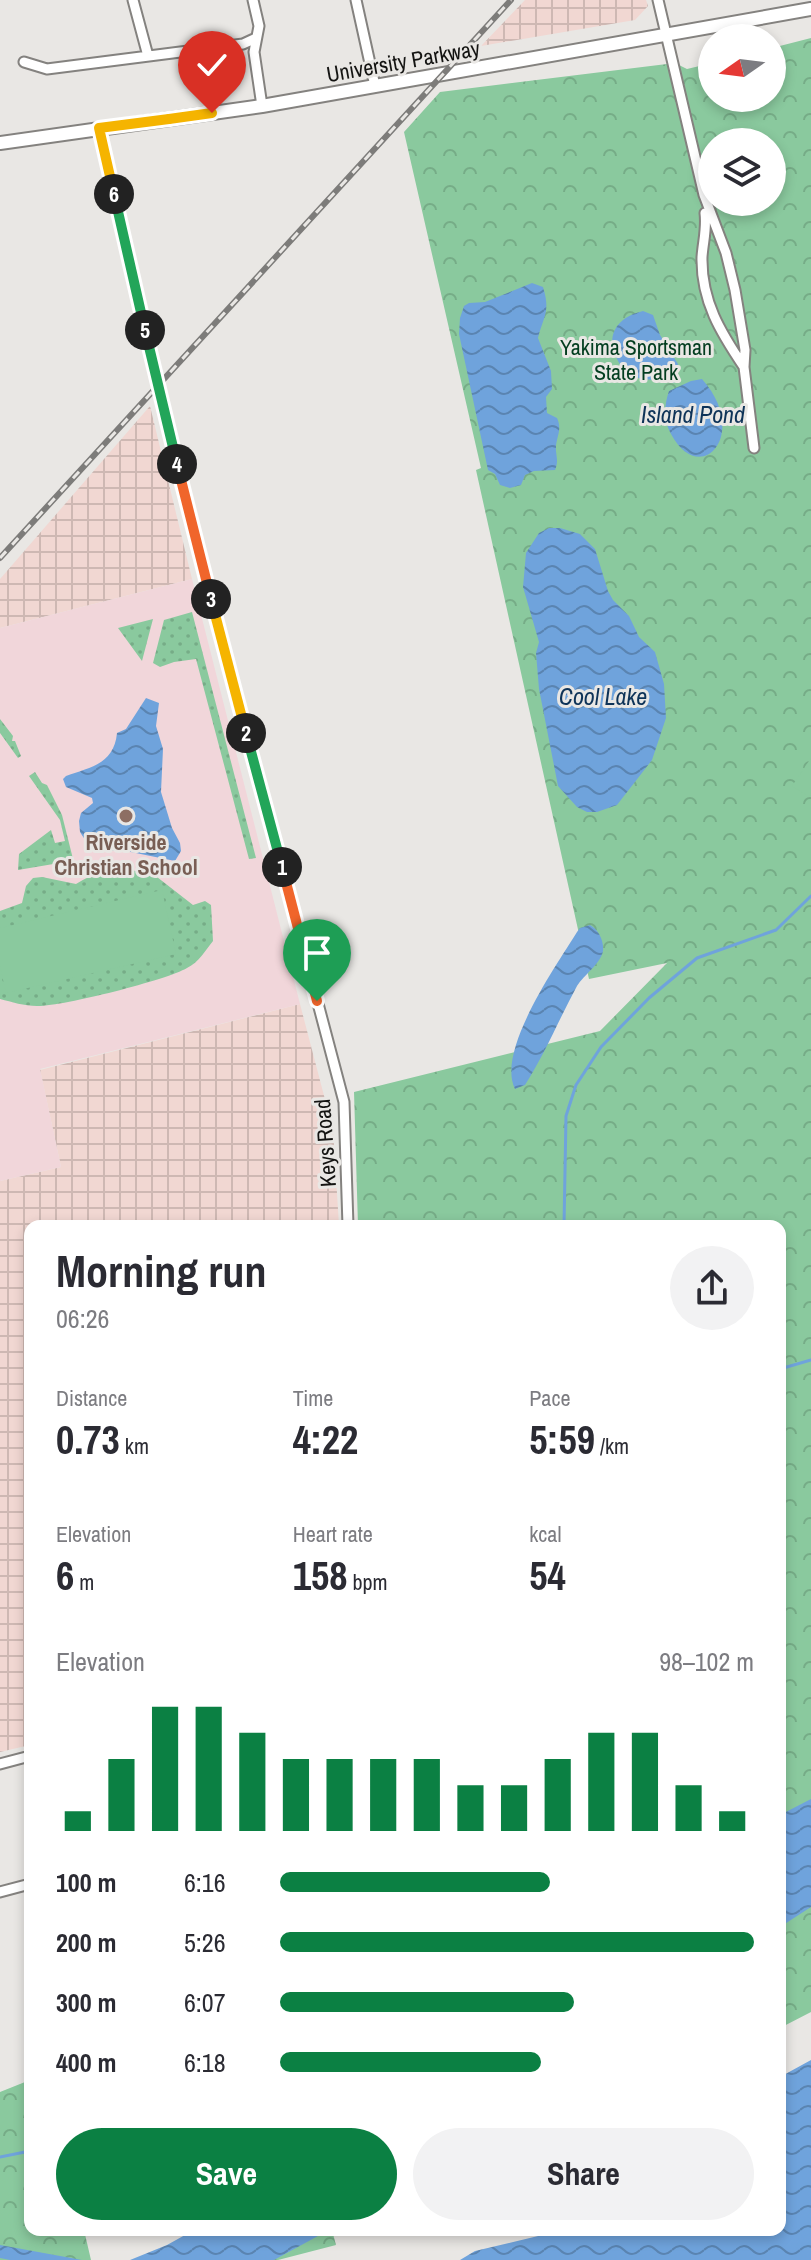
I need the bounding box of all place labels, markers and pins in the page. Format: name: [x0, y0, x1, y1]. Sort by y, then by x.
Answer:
pin: [178, 31, 246, 113]
pin: 6: [94, 174, 134, 214]
pin: 5: [125, 310, 165, 350]
pin: 4: [157, 444, 197, 484]
pin: 3: [191, 579, 231, 619]
pin: 2: [226, 713, 266, 753]
marker: Riverside Christian School: [117, 807, 135, 825]
place label: Riverside Christian School: [54, 827, 198, 882]
pin: 1: [262, 847, 302, 887]
pin: [283, 919, 351, 1001]

